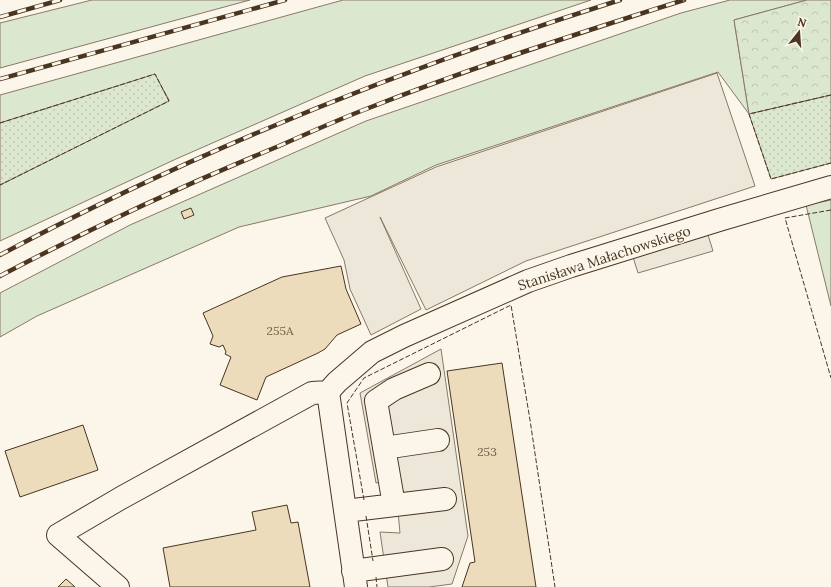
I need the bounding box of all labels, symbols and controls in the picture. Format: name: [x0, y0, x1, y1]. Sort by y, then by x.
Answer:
north arrow: [779, 12, 819, 52]
text: N: [796, 14, 809, 31]
street label: Stanisława Małachowskiego: [515, 222, 693, 294]
house number: 255A: [266, 323, 294, 338]
house number: 253: [477, 444, 497, 459]

